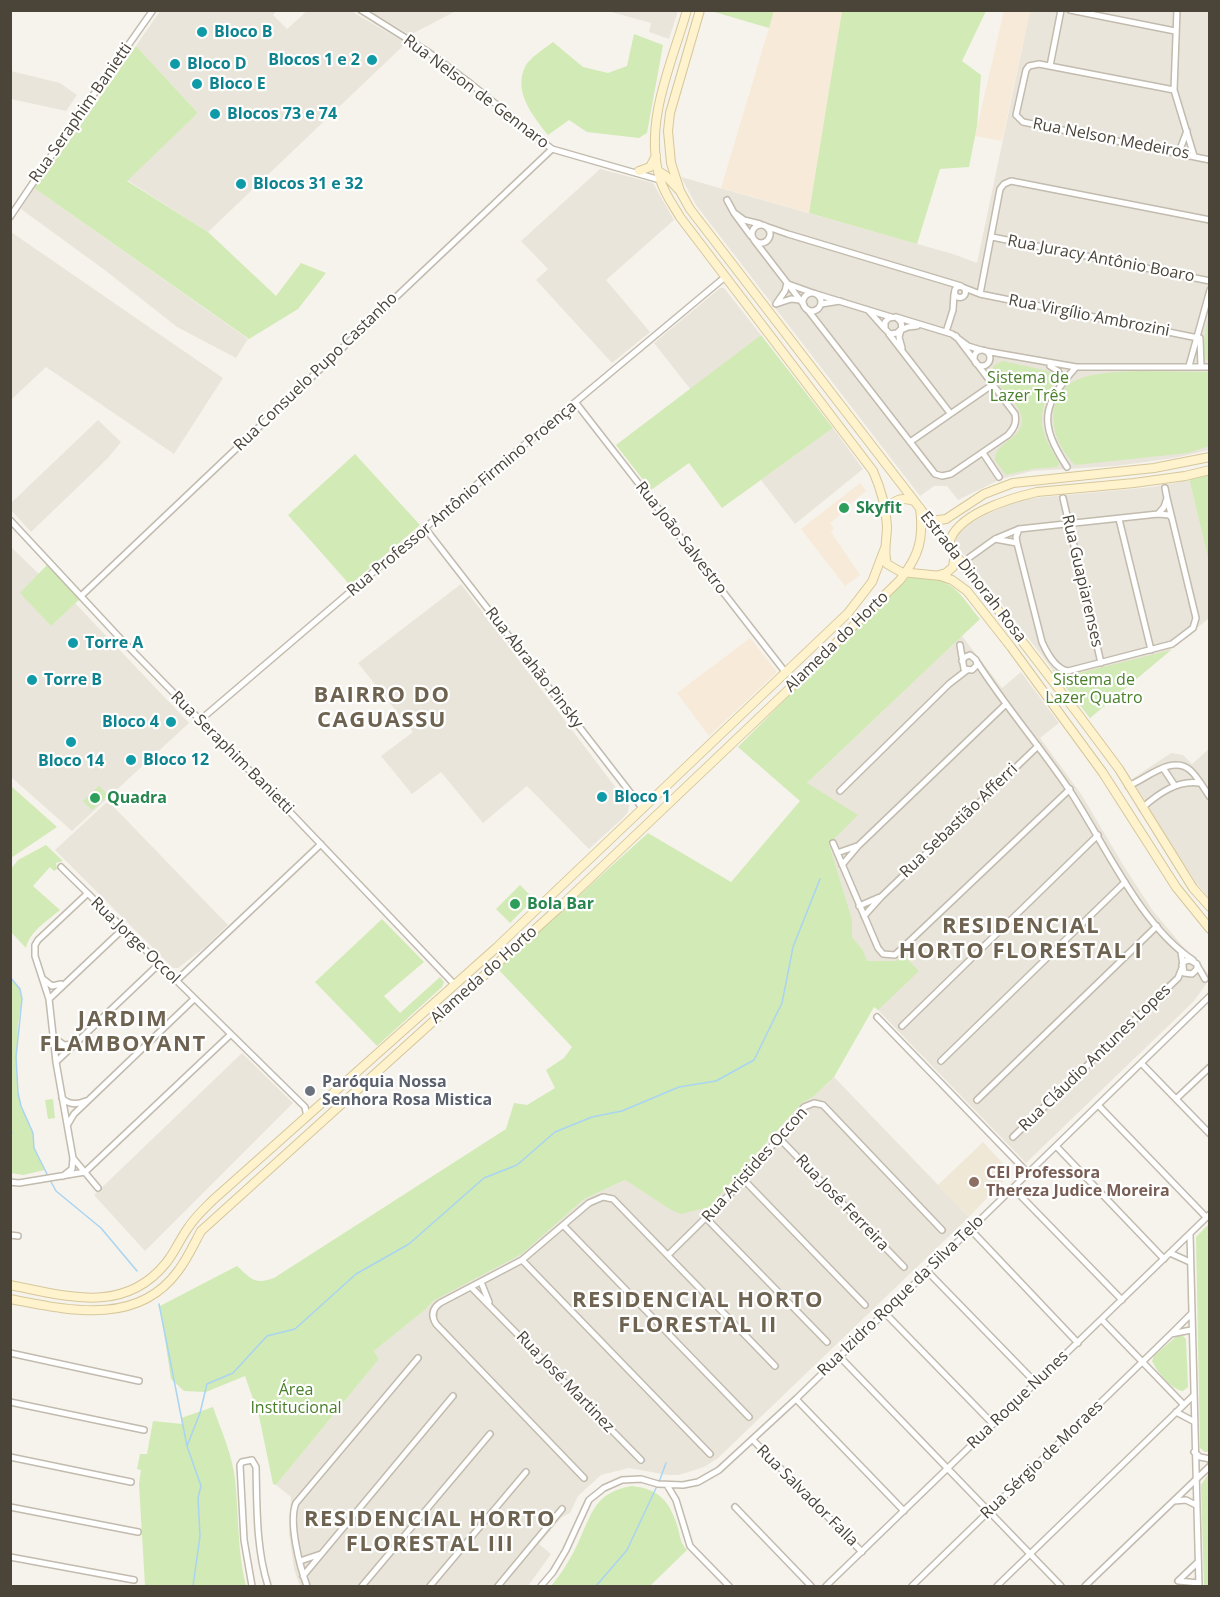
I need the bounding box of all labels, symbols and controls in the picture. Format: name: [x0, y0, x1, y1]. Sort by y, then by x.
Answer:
place label: Bloco B: [214, 22, 273, 42]
marker: Bloco B: [195, 25, 209, 39]
street label: Rua Nelson de Gennaro: [399, 31, 553, 153]
street label: Rua Seraphim Banietti: [26, 39, 136, 187]
place label: Blocos 1 e 2: [268, 50, 360, 70]
marker: Blocos 1 e 2: [365, 53, 379, 67]
place label: Bloco D: [187, 54, 247, 74]
marker: Bloco D: [168, 57, 182, 71]
place label: Bloco E: [209, 74, 266, 94]
marker: Bloco E: [190, 77, 204, 91]
place label: Blocos 73 e 74: [227, 104, 337, 124]
marker: Blocos 73 e 74: [208, 107, 222, 121]
street label: Rua Nelson Medeiros: [1031, 114, 1191, 164]
place label: Blocos 31 e 32: [253, 174, 363, 194]
marker: Blocos 31 e 32: [234, 177, 248, 191]
street label: Rua Juracy Antônio Boaro: [1006, 231, 1196, 287]
street label: Rua Consuelo Pupo Castanho: [230, 289, 402, 455]
street label: Rua Virgílio Ambrozini: [1007, 291, 1171, 341]
park label: Sistema de Lazer Três: [987, 368, 1069, 406]
street label: Rua Professor Antônio Firmino Proença: [343, 397, 581, 601]
street label: Rua João Salvestro: [631, 478, 731, 598]
place label: Skyfit: [856, 498, 902, 518]
marker: Skyfit: [837, 501, 851, 515]
street label: Estrada Dinorah Rosa: [916, 508, 1030, 646]
street label: Rua Guapiarenses: [1057, 513, 1107, 649]
street label: Alameda do Horto: [781, 588, 893, 696]
street label: Rua Abrahão Pinsky: [481, 604, 587, 732]
place label: Torre A: [85, 633, 143, 653]
marker: Torre A: [66, 636, 80, 650]
place label: Torre B: [44, 670, 102, 690]
park label: Sistema de Lazer Quatro: [1045, 670, 1143, 708]
marker: Torre B: [25, 673, 39, 687]
district label: BAIRRO DO CAGUASSU: [314, 683, 450, 734]
street label: Rua Seraphim Banietti: [167, 688, 297, 818]
place label: Bloco 4: [102, 712, 159, 732]
marker: Bloco 4: [164, 715, 178, 729]
marker: Bloco 14: [64, 735, 78, 749]
place label: Bloco 12: [143, 750, 209, 770]
place label: Bloco 14: [38, 751, 104, 771]
marker: Bloco 12: [124, 753, 138, 767]
street label: Rua Sebastião Afferri: [896, 760, 1022, 882]
place label: Bloco 1: [614, 787, 671, 807]
place label: Quadra: [107, 788, 167, 808]
marker: Bloco 1: [595, 790, 609, 804]
marker: Quadra: [88, 791, 102, 805]
street label: Rua Jorge Occol: [86, 894, 184, 988]
place label: Bola Bar: [527, 894, 594, 914]
marker: Bola Bar: [508, 897, 522, 911]
district label: RESIDENCIAL HORTO FLORESTAL I: [899, 914, 1143, 966]
street label: Alameda do Horto: [427, 922, 541, 1028]
street label: Rua Cláudio Antunes Lopes: [1015, 980, 1175, 1136]
district label: JARDIM FLAMBOYANT: [39, 1007, 207, 1058]
place label: Paróquia Nossa Senhora Rosa Mistica: [322, 1072, 492, 1110]
marker: Paróquia Nossa Senhora Rosa Mistica: [303, 1084, 317, 1098]
street label: Rua Aristides Occon: [698, 1103, 812, 1227]
street label: Rua José Ferreira: [791, 1151, 893, 1255]
place label: CEI Professora Thereza Judice Moreira: [986, 1163, 1170, 1201]
marker: CEI Professora Thereza Judice Moreira: [967, 1175, 981, 1189]
street label: Rua Izidro Roque da Silva Telo: [814, 1212, 988, 1380]
district label: RESIDENCIAL HORTO FLORESTAL II: [572, 1288, 824, 1340]
street label: Rua José Martinez: [512, 1327, 618, 1437]
street label: Rua Roque Nunes: [963, 1347, 1073, 1453]
park label: Área Institucional: [250, 1380, 342, 1418]
street label: Rua Sérgio de Moraes: [977, 1397, 1107, 1523]
street label: Rua Salvador Falla: [752, 1441, 862, 1551]
district label: RESIDENCIAL HORTO FLORESTAL III: [304, 1507, 556, 1558]

